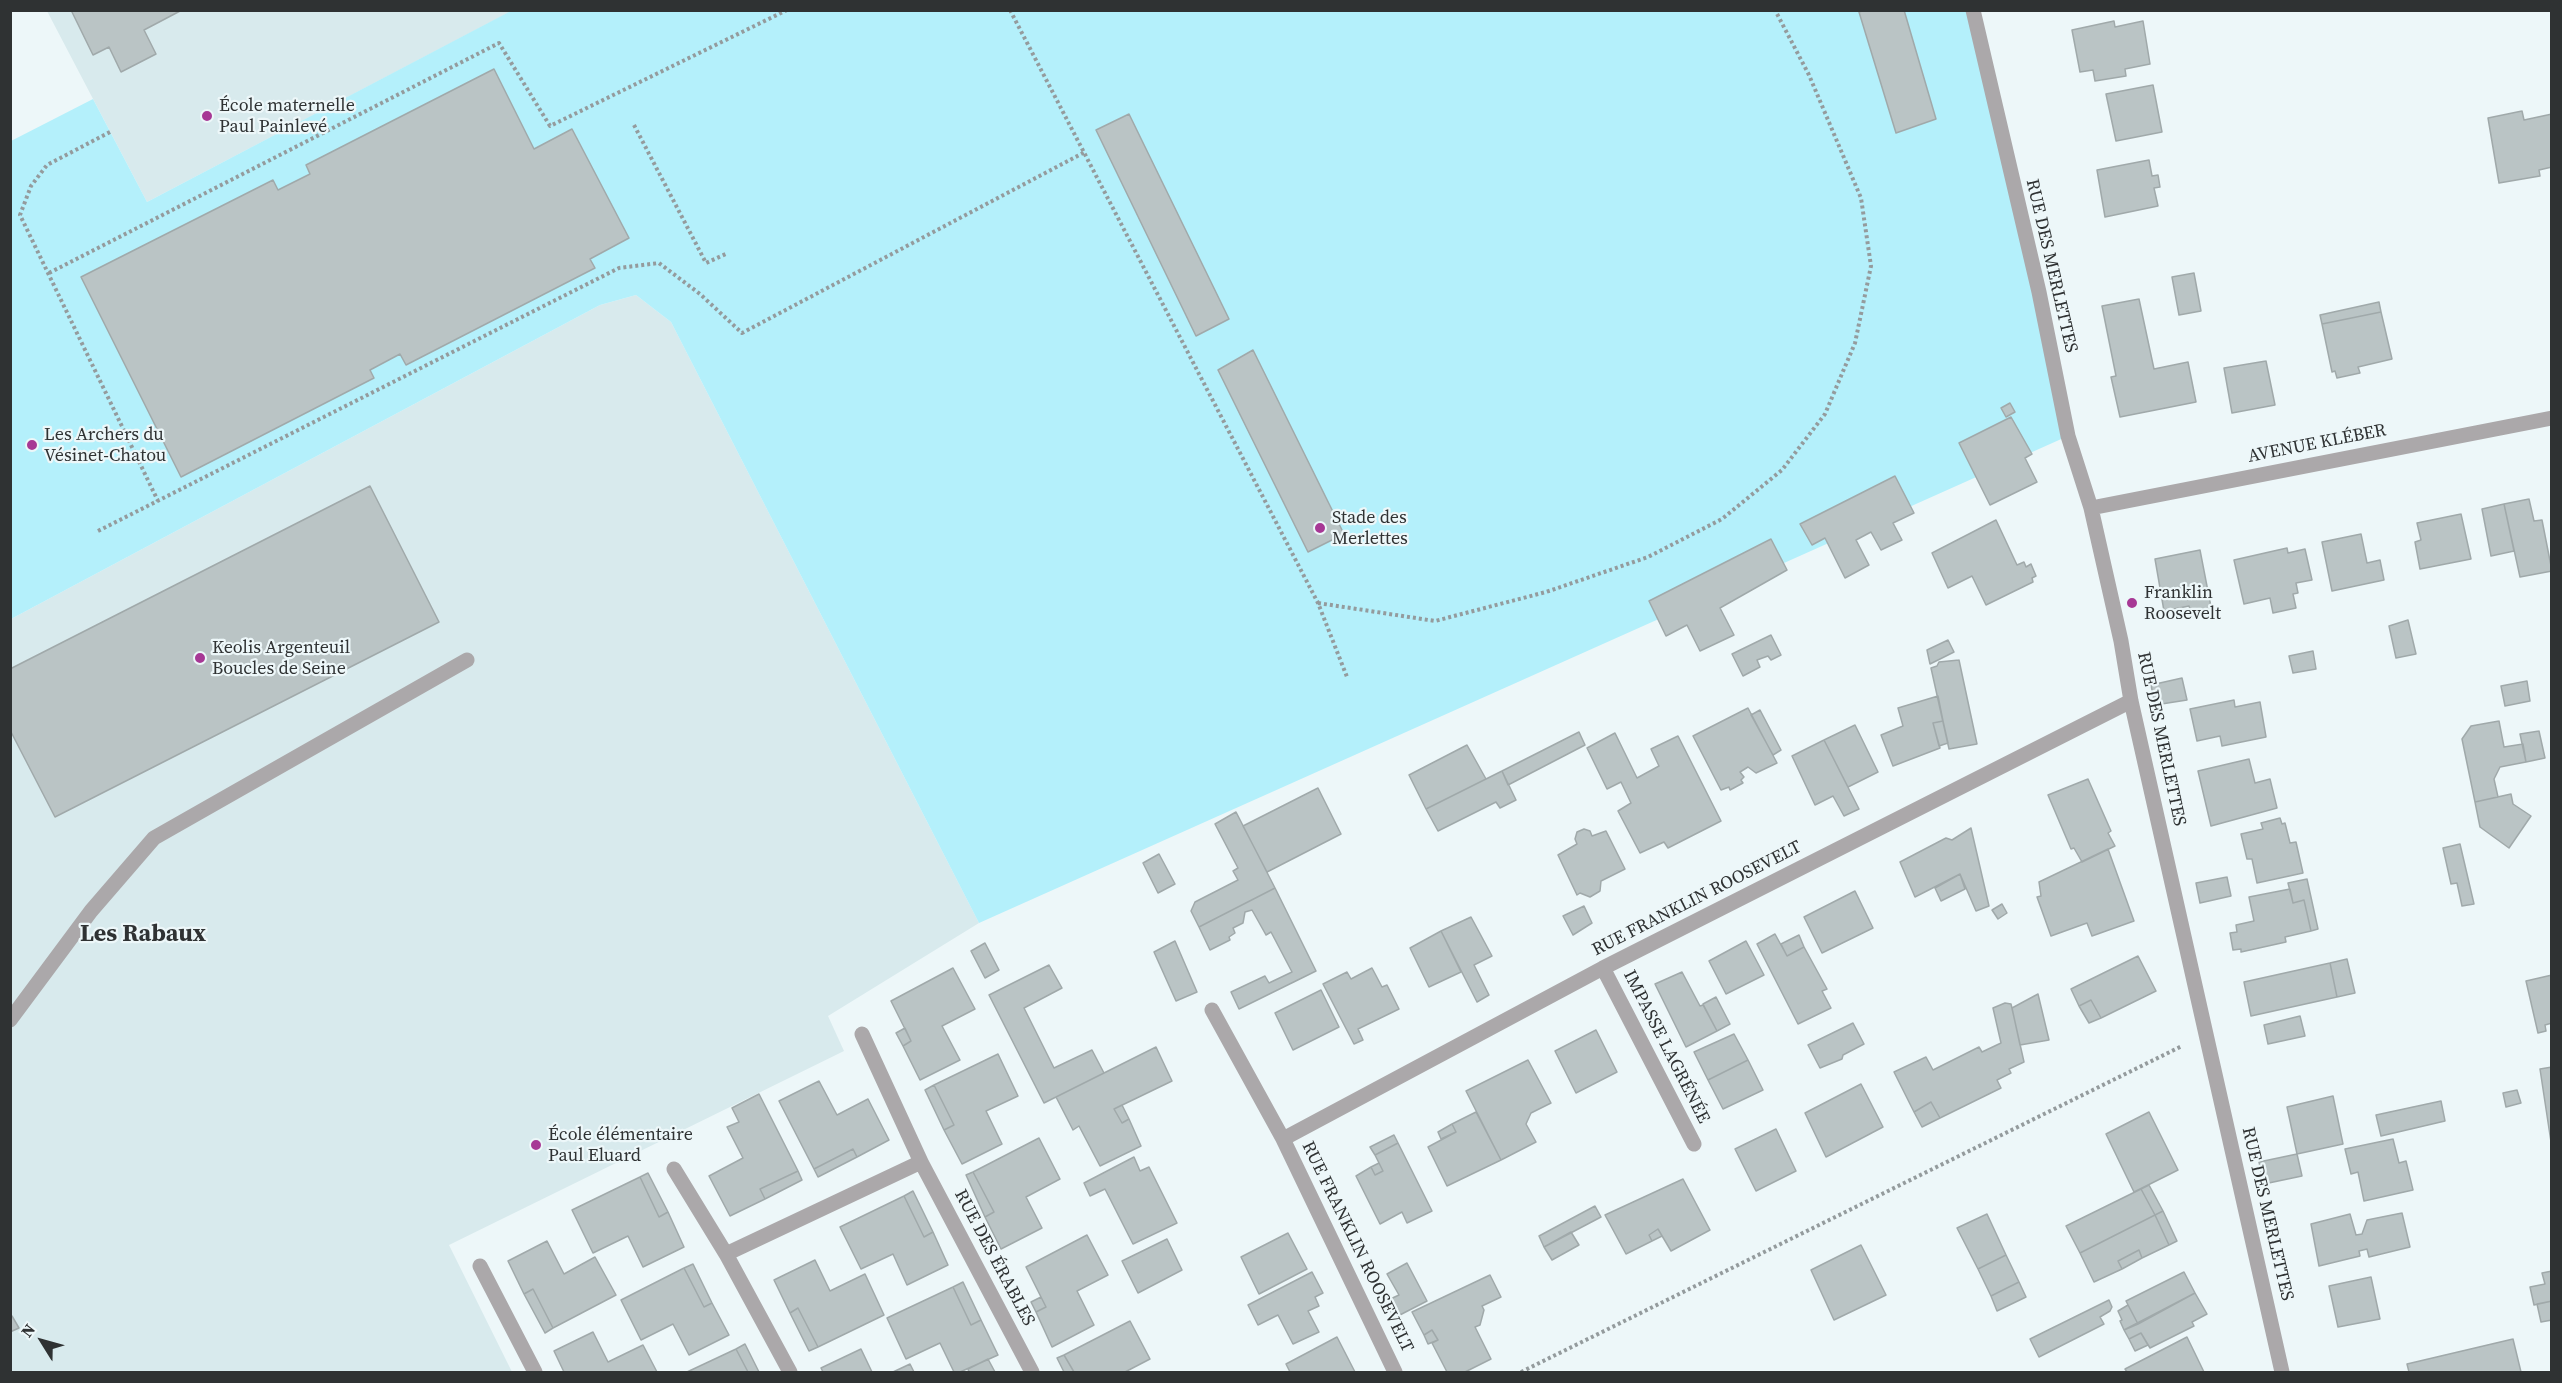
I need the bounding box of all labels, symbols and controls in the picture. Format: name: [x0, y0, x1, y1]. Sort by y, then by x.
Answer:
place label: École maternelle Paul Painlevé: [219, 95, 355, 138]
marker: École maternelle Paul Painlevé: [200, 109, 214, 123]
street label: RUE DES MERLETTES: [2021, 177, 2081, 355]
street label: AVENUE KLÉBER: [2246, 420, 2388, 468]
place label: Les Archers du Vésinet-Chatou: [44, 424, 166, 466]
marker: Les Archers du Vésinet-Chatou: [25, 438, 39, 452]
place label: Stade des Merlettes: [1332, 507, 1408, 550]
marker: Stade des Merlettes: [1313, 521, 1327, 535]
place label: Franklin Roosevelt: [2144, 582, 2221, 624]
marker: Franklin Roosevelt: [2125, 596, 2139, 610]
place label: Keolis Argenteuil Boucles de Seine: [212, 637, 350, 680]
street label: RUE DES MERLETTES: [2132, 650, 2190, 828]
marker: Keolis Argenteuil Boucles de Seine: [193, 651, 207, 665]
street label: RUE FRANKLIN ROOSEVELT: [1589, 837, 1805, 961]
district label: Les Rabaux: [80, 921, 206, 949]
street label: IMPASSE LAGRÉNÉE: [1618, 967, 1714, 1127]
place label: École élémentaire Paul Eluard: [548, 1124, 693, 1166]
street label: RUE DES MERLETTES: [2237, 1125, 2297, 1303]
marker: École élémentaire Paul Eluard: [529, 1138, 543, 1152]
street label: RUE FRANKLIN ROOSEVELT: [1296, 1138, 1418, 1356]
street label: RUE DES ÉRABLES: [949, 1186, 1039, 1330]
north arrow: [12, 1311, 72, 1371]
text: N: [15, 1319, 40, 1341]

